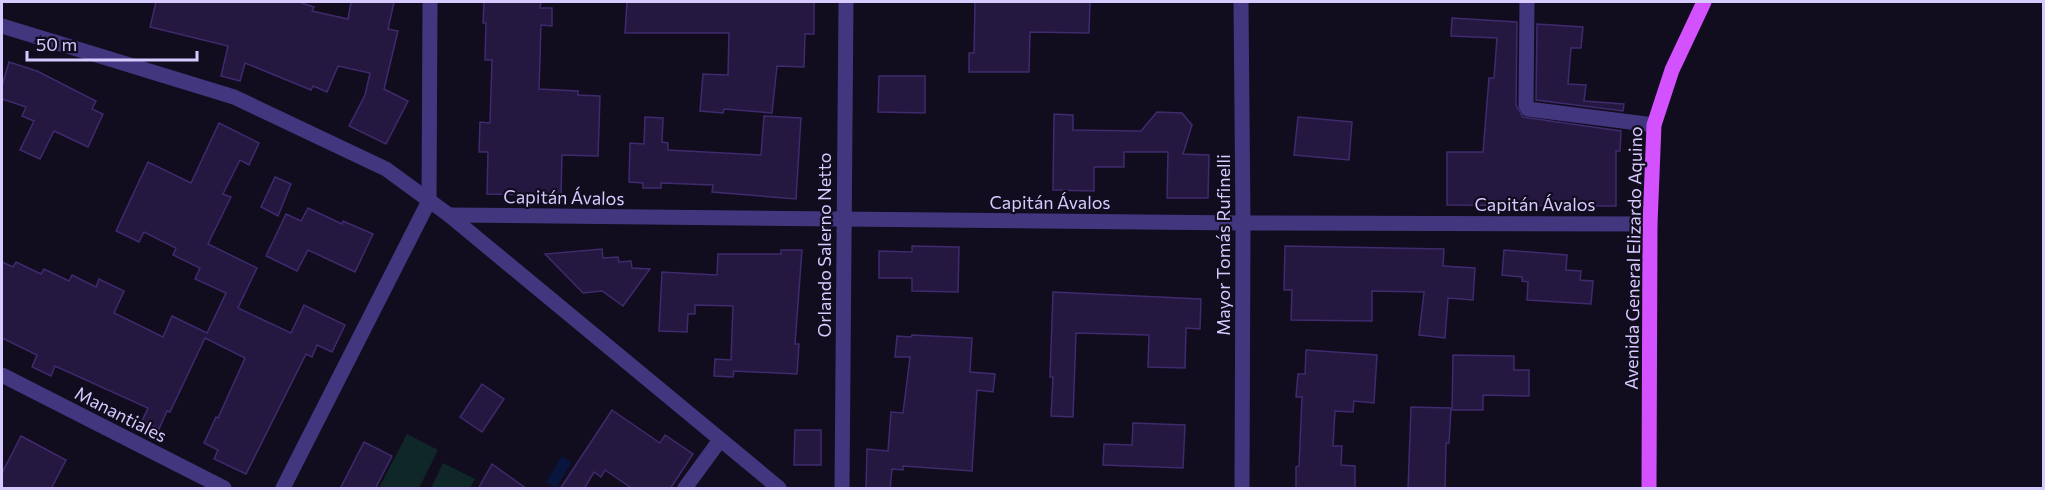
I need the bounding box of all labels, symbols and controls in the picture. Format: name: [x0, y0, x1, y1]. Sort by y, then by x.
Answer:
scale bar: [27, 24, 196, 62]
text: 50 m: [36, 33, 77, 55]
street label: Avenida General Elizardo Aquino: [1620, 126, 1646, 390]
street label: Orlando Salerno Netto: [813, 153, 835, 337]
street label: Mayor Tomás Rufinelli: [1212, 154, 1234, 336]
street label: Capitán Ávalos: [503, 185, 625, 209]
street label: Capitán Ávalos: [989, 191, 1111, 213]
street label: Capitán Ávalos: [1474, 193, 1596, 215]
street label: Manantiales: [71, 381, 171, 447]

